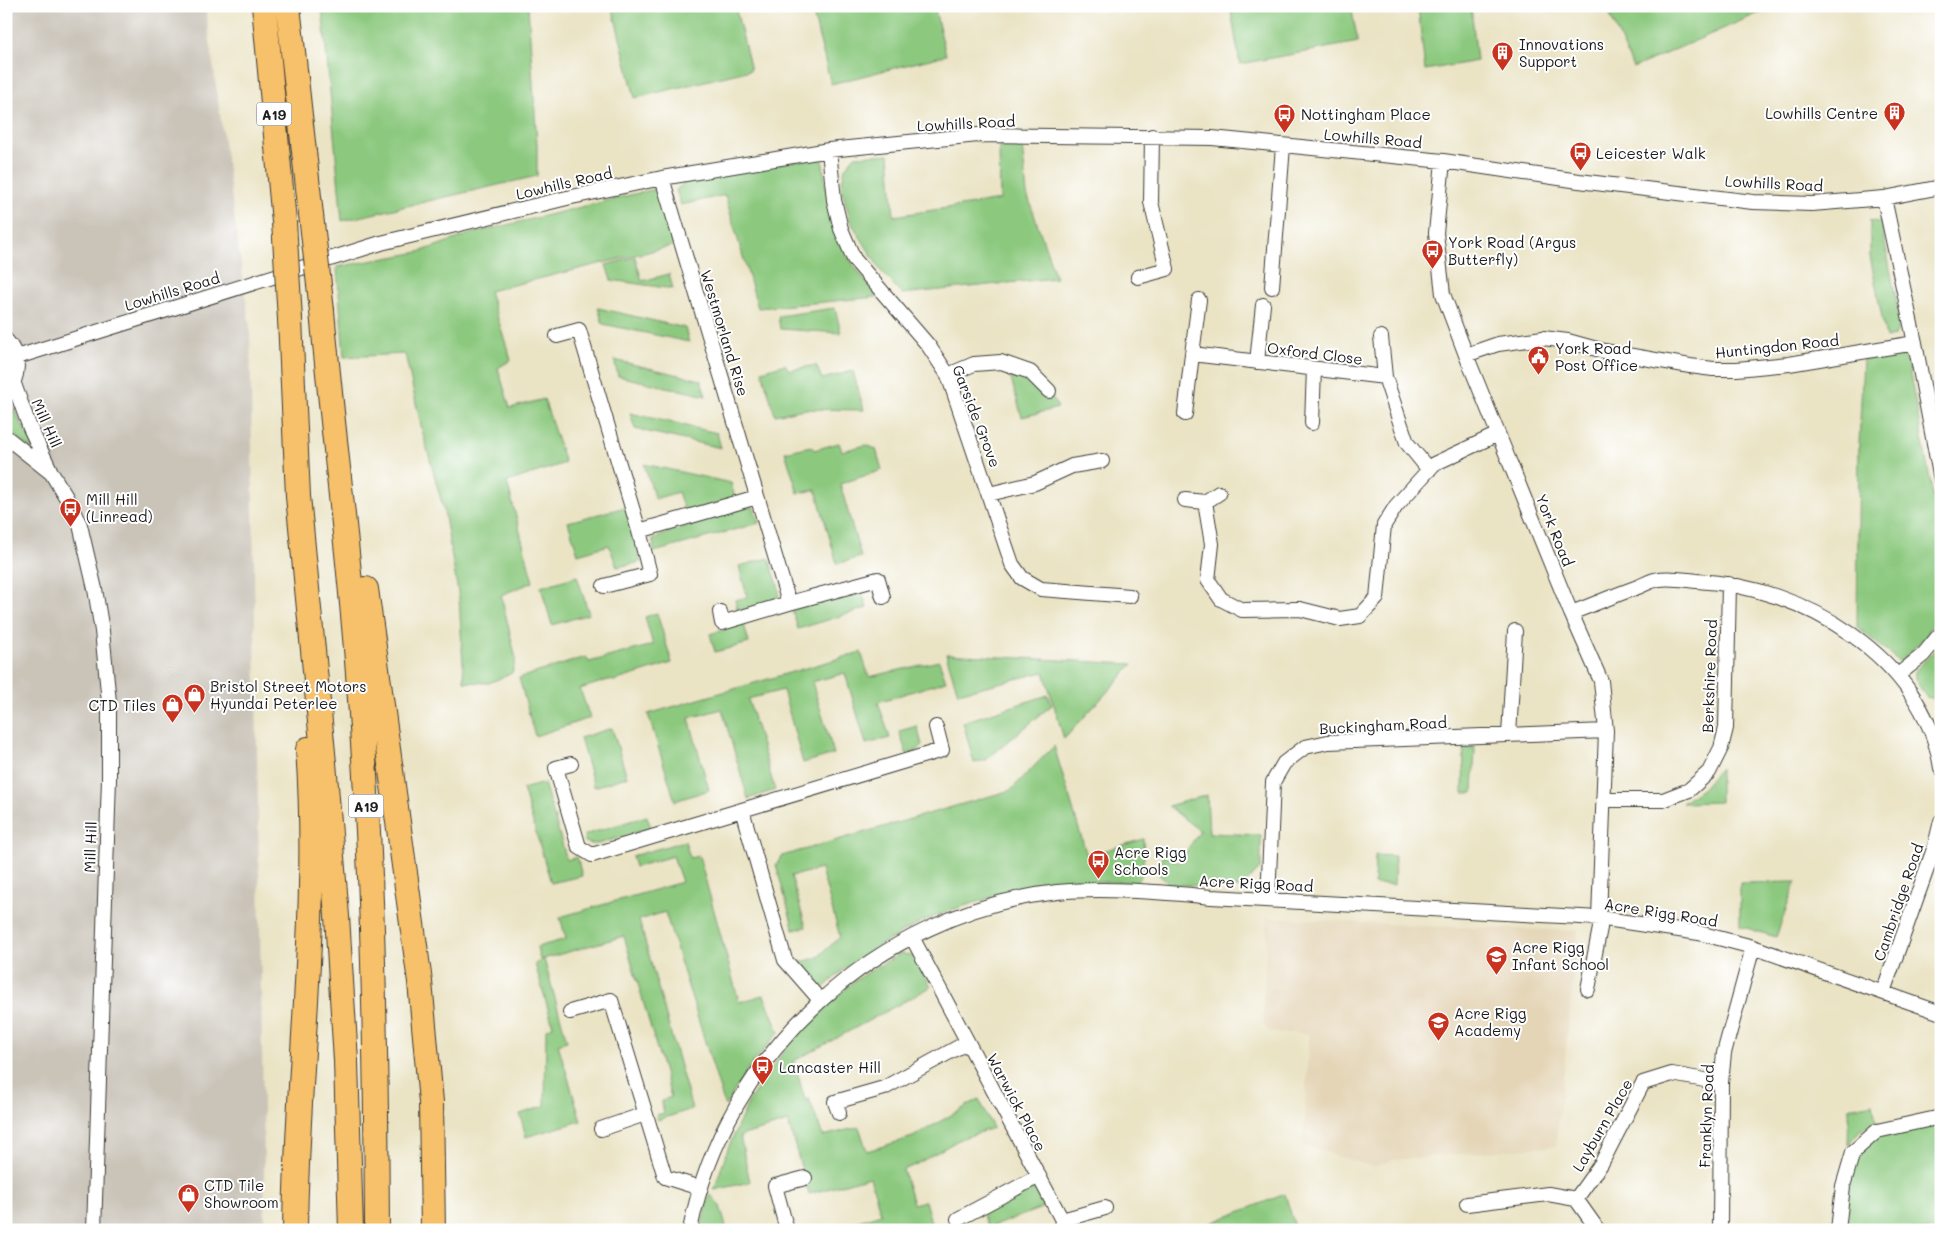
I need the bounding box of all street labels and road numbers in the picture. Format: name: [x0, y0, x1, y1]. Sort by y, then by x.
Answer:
road number: A19: [256, 102, 292, 126]
street label: Lowhills Road: [916, 110, 1016, 136]
street label: Lowhills Road: [1323, 124, 1423, 152]
street label: Lowhills Road: [514, 162, 614, 204]
street label: Lowhills Road: [1724, 170, 1824, 196]
street label: Lowhills Road: [122, 267, 222, 315]
street label: Westmorland Rise: [696, 267, 754, 399]
street label: Huntingdon Road: [1714, 330, 1840, 362]
street label: Oxford Close: [1266, 337, 1364, 369]
street label: Garside Grove: [948, 362, 1006, 470]
street label: Mill Hill: [27, 395, 67, 451]
street label: York Road: [1531, 491, 1579, 569]
street label: Berkshire Road: [1697, 619, 1721, 733]
street label: Buckingham Road: [1319, 712, 1447, 738]
road number: A19: [348, 794, 384, 818]
street label: Mill Hill: [79, 821, 101, 873]
street label: Cambridge Road: [1868, 840, 1928, 964]
street label: Acre Rigg Road: [1198, 870, 1314, 896]
street label: Acre Rigg Road: [1603, 893, 1719, 931]
street label: Warwick Place: [983, 1050, 1051, 1154]
street label: Franklyn Road: [1694, 1064, 1718, 1168]
street label: Layburn Place: [1567, 1075, 1637, 1175]

